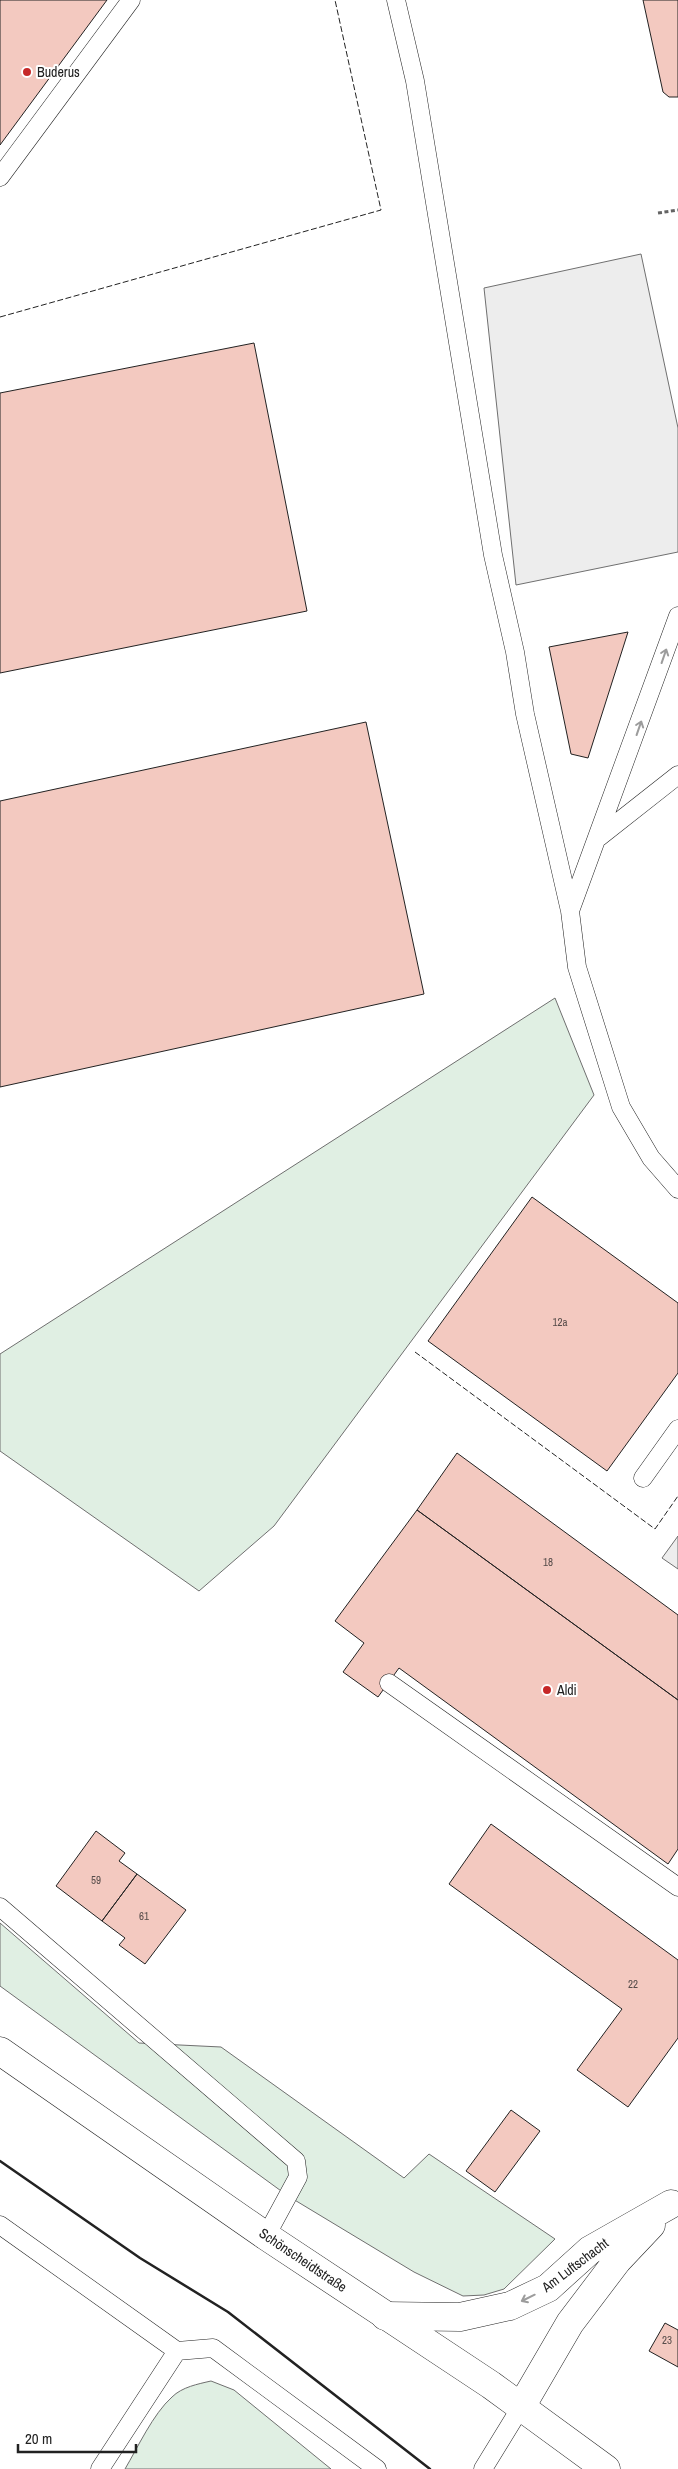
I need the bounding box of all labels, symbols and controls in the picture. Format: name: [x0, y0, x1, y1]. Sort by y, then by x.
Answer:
place label: Buderus: [37, 63, 80, 81]
marker: Buderus: [21, 66, 33, 78]
one-way arrow: [660, 649, 669, 665]
one-way arrow: [634, 720, 644, 736]
house number: 12a: [552, 1315, 568, 1329]
house number: 18: [543, 1555, 553, 1569]
place label: Aldi: [556, 1681, 577, 1699]
marker: Aldi: [541, 1684, 553, 1696]
house number: 59: [91, 1873, 101, 1887]
house number: 61: [139, 1909, 149, 1923]
house number: 22: [628, 1977, 638, 1991]
street label: Schönscheidtstraße: [256, 2224, 350, 2296]
street label: Am Luftschacht: [537, 2234, 612, 2297]
one-way arrow: [521, 2293, 536, 2303]
house number: 23: [662, 2333, 672, 2347]
scale bar: [18, 2422, 135, 2454]
text: 20 m: [25, 2428, 52, 2449]

